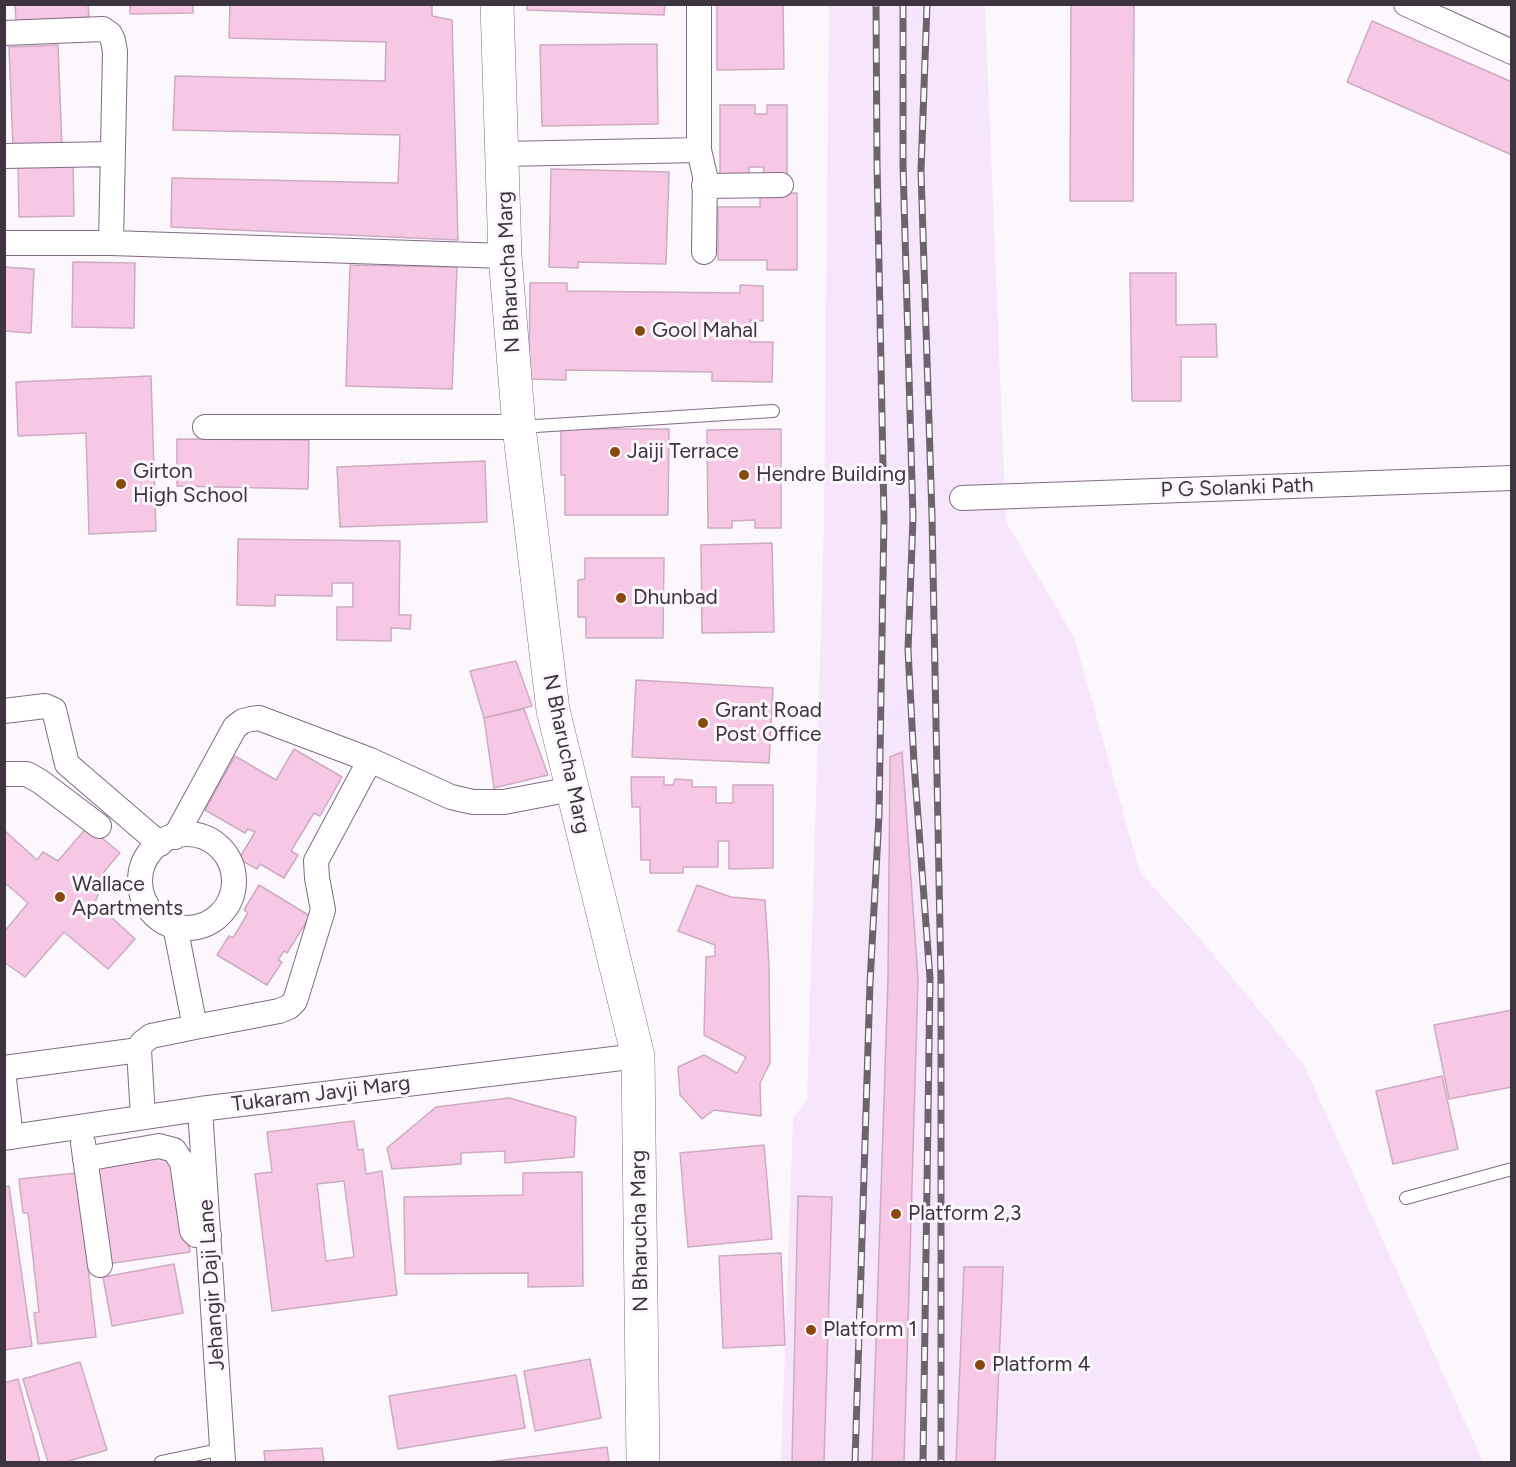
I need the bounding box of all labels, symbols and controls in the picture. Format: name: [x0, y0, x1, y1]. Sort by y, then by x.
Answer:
street label: N Bharucha Marg: [492, 190, 526, 354]
place label: Gool Mahal: [652, 318, 758, 344]
marker: Gool Mahal: [633, 324, 647, 338]
place label: Jaiji Terrace: [627, 439, 739, 465]
marker: Jaiji Terrace: [608, 445, 622, 459]
place label: Girton High School: [133, 459, 248, 509]
place label: Hendre Building: [756, 462, 906, 488]
marker: Hendre Building: [737, 468, 751, 482]
street label: P G Solanki Path: [1160, 473, 1314, 503]
marker: Girton High School: [114, 477, 128, 491]
place label: Dhunbad: [633, 585, 718, 611]
marker: Dhunbad: [614, 591, 628, 605]
street label: N Bharucha Marg: [537, 672, 595, 836]
place label: Grant Road Post Office: [715, 698, 822, 748]
marker: Grant Road Post Office: [696, 716, 710, 730]
place label: Wallace Apartments: [72, 872, 183, 922]
marker: Wallace Apartments: [53, 890, 67, 904]
street label: Tukaram Javji Marg: [230, 1071, 412, 1117]
street label: N Bharucha Marg: [626, 1150, 654, 1312]
street label: Jehangir Daji Lane: [193, 1199, 231, 1371]
place label: Platform 2,3: [908, 1201, 1021, 1227]
marker: Platform 2,3: [889, 1207, 903, 1221]
place label: Platform 1: [823, 1317, 917, 1343]
marker: Platform 1: [804, 1323, 818, 1337]
place label: Platform 4: [992, 1352, 1090, 1378]
marker: Platform 4: [973, 1358, 987, 1372]

